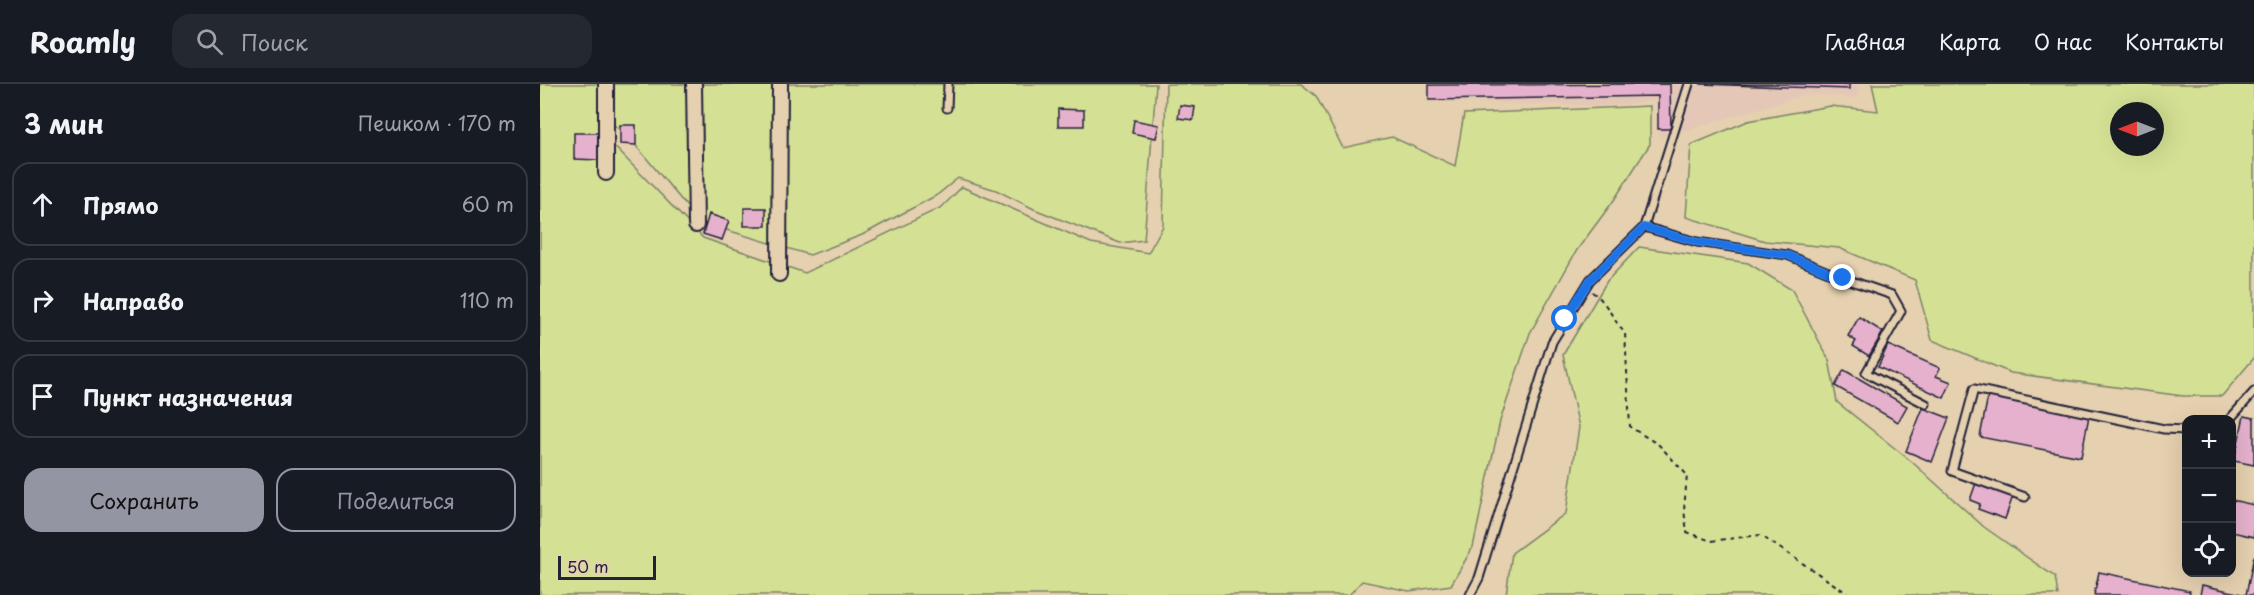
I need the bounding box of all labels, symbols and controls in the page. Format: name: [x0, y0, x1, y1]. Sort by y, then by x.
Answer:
search box: [172, 14, 592, 68]
text: Roamly: [30, 20, 136, 63]
icon: search: [193, 25, 226, 58]
text: Поиск: [241, 25, 308, 58]
text: Главная: [1825, 25, 1906, 57]
text: Карта: [1939, 25, 2001, 57]
text: О нас: [2034, 25, 2092, 57]
text: Контакты: [2125, 25, 2224, 57]
north arrow: [2110, 102, 2164, 156]
text: 3 мин: [24, 104, 104, 143]
text: Пешком · 170 m: [358, 108, 516, 138]
icon: ahead: [26, 188, 59, 221]
text: Прямо: [83, 188, 158, 221]
text: 60 m: [462, 189, 514, 219]
route end: [1829, 264, 1855, 290]
icon: right: [26, 284, 59, 317]
text: Направо: [83, 284, 184, 317]
text: 110 m: [460, 285, 514, 315]
route start: [1551, 305, 1577, 331]
icon: arrive: [26, 380, 59, 413]
text: Пункт назначения: [83, 380, 293, 413]
map controls: [2182, 415, 2236, 577]
button: +: [2182, 415, 2236, 469]
button: Сохранить: [24, 468, 264, 532]
button: Поделиться: [276, 468, 516, 532]
button: −: [2182, 469, 2236, 523]
button: locate: [2182, 523, 2236, 577]
scale bar: [558, 553, 656, 580]
text: 50 m: [567, 554, 608, 578]

